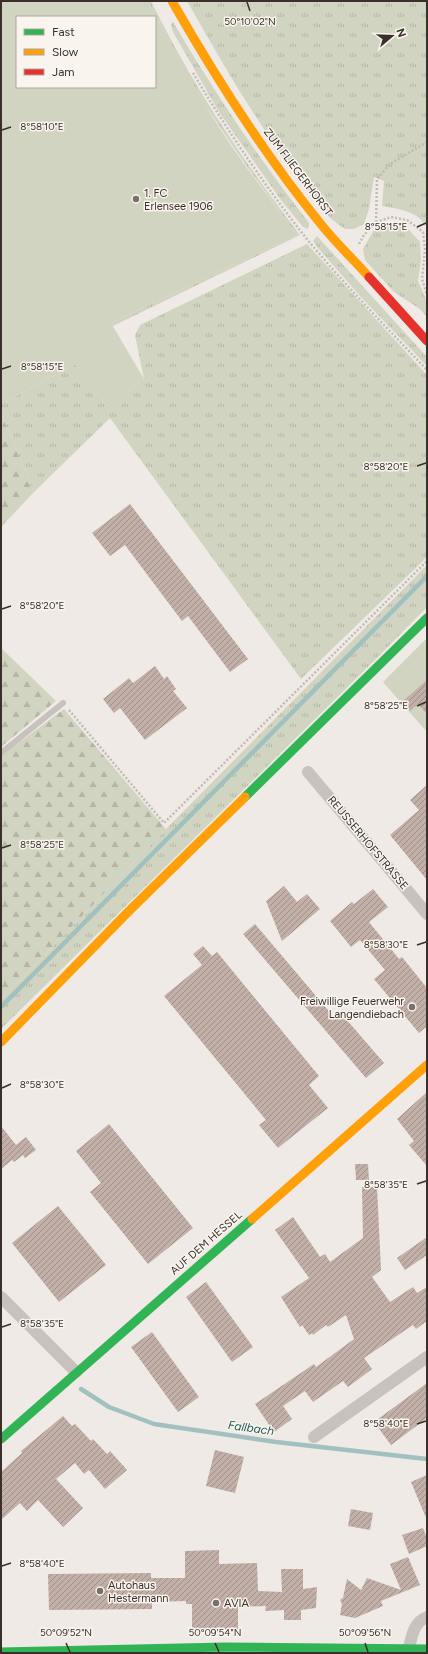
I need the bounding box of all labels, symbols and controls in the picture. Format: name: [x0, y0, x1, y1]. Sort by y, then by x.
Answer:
text: 50°10'02"N: [224, 15, 276, 28]
legend: [16, 16, 156, 88]
north arrow: [372, 16, 412, 56]
text: Fast: [52, 25, 75, 39]
text: N: [393, 27, 409, 39]
text: Slow: [52, 45, 79, 59]
text: Jam: [52, 65, 75, 79]
text: 8°58'10"E: [20, 120, 64, 133]
street label: ZUM FLIEGERHORST: [261, 126, 335, 218]
place label: 1. FC Erlensee 1906: [144, 187, 213, 213]
marker: 1. FC Erlensee 1906: [131, 194, 141, 204]
text: 8°58'15"E: [365, 220, 407, 233]
text: 8°58'15"E: [21, 360, 63, 373]
text: 8°58'20"E: [364, 460, 408, 473]
text: 8°58'20"E: [20, 599, 64, 612]
text: 8°58'25"E: [364, 699, 408, 712]
street label: REUSSERHOFSTRASSE: [325, 794, 411, 892]
text: 8°58'25"E: [20, 838, 64, 851]
text: 8°58'30"E: [364, 938, 408, 951]
place label: Freiwillige Feuerwehr Langendiebach: [300, 995, 404, 1021]
marker: Freiwillige Feuerwehr Langendiebach: [407, 1002, 417, 1012]
text: 8°58'30"E: [20, 1078, 64, 1091]
text: 8°58'35"E: [364, 1178, 408, 1191]
street label: AUF DEM HESSEL: [168, 1208, 245, 1278]
text: 8°58'35"E: [20, 1317, 64, 1330]
text: 8°58'40"E: [363, 1417, 409, 1430]
water label: Fallbach: [227, 1418, 275, 1438]
text: 8°58'40"E: [19, 1557, 65, 1570]
place label: Autohaus Hestermann: [108, 1579, 169, 1605]
marker: Autohaus Hestermann: [95, 1586, 105, 1596]
place label: AVIA: [224, 1597, 250, 1610]
marker: AVIA: [211, 1598, 221, 1608]
text: 50°09'52"N: [40, 1626, 92, 1639]
text: 50°09'54"N: [189, 1626, 241, 1639]
text: 50°09'56"N: [339, 1626, 391, 1639]

